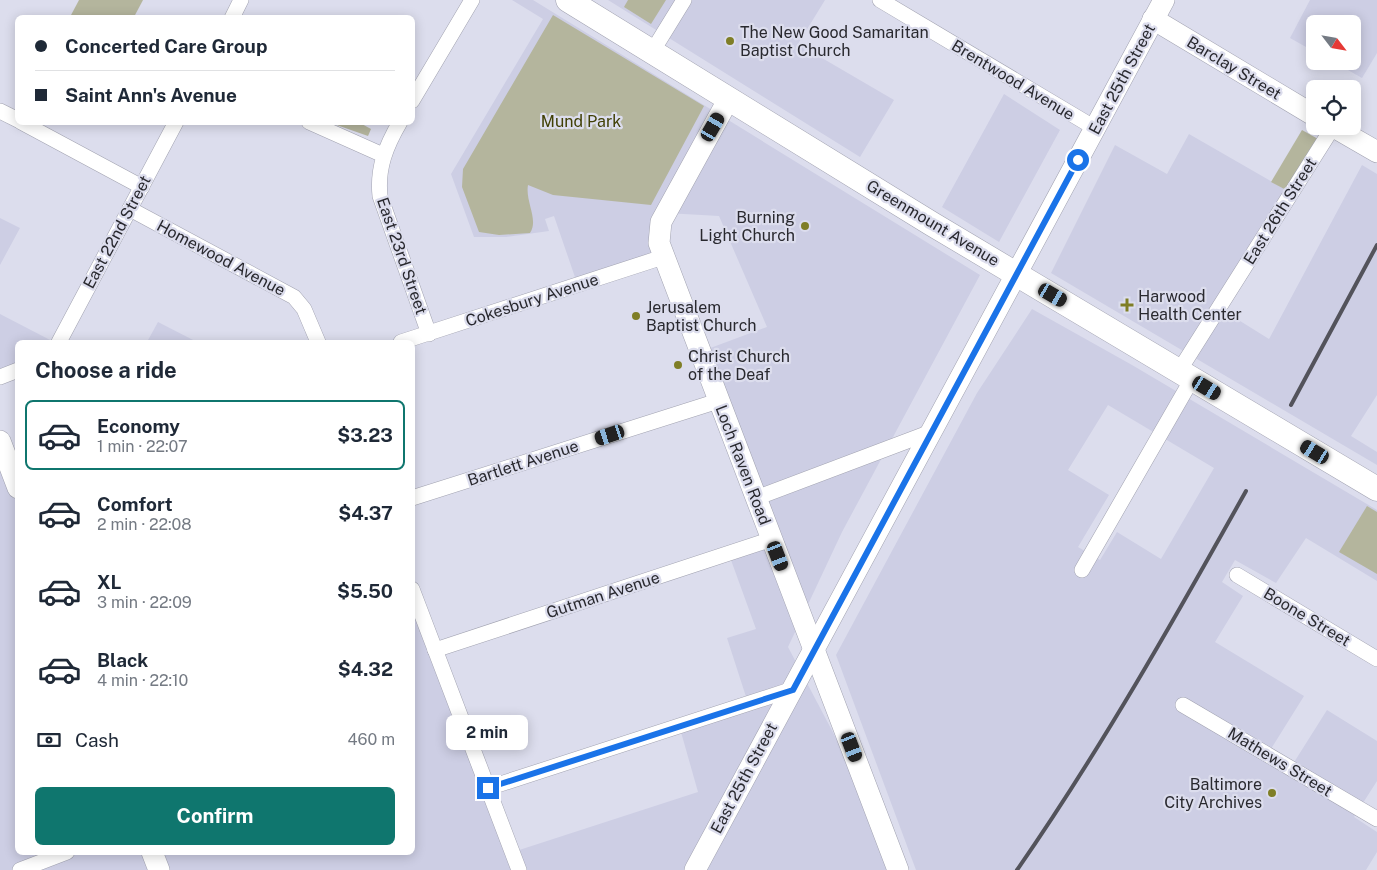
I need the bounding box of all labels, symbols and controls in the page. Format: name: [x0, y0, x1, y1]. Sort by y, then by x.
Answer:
north arrow: [1306, 15, 1361, 70]
map controls: [1306, 15, 1361, 135]
street label: East 25th Street: [1085, 20, 1159, 138]
place label: The New Good Samaritan Baptist Church: [740, 23, 929, 60]
street label: Barclay Street: [1183, 32, 1285, 104]
text: Concerted Care Group: [65, 35, 267, 57]
marker: The New Good Samaritan Baptist Church: [724, 35, 736, 47]
street label: Brentwood Avenue: [948, 36, 1078, 124]
button: locate: [1306, 80, 1361, 135]
text: Saint Ann's Avenue: [65, 84, 237, 106]
car: [699, 110, 726, 144]
park label: Mund Park: [541, 112, 621, 131]
route start: [1067, 149, 1089, 171]
street label: East 26th Street: [1240, 154, 1320, 268]
street label: East 22nd Street: [79, 172, 155, 292]
street label: Greenmount Avenue: [863, 176, 1003, 270]
street label: East 23rd Street: [373, 195, 431, 317]
place label: Burning Light Church: [699, 208, 795, 245]
street label: Homewood Avenue: [153, 216, 289, 300]
marker: Burning Light Church: [799, 220, 811, 232]
street label: Cokesbury Avenue: [463, 270, 601, 330]
car: [1036, 281, 1069, 309]
place label: Harwood Health Center: [1138, 287, 1242, 324]
place label: Jerusalem Baptist Church: [646, 298, 757, 335]
marker: Harwood Health Center: [1120, 298, 1134, 312]
marker: Jerusalem Baptist Church: [630, 310, 642, 322]
place label: Christ Church of the Deaf: [688, 347, 790, 384]
text: Choose a ride: [35, 357, 177, 383]
marker: Christ Church of the Deaf: [672, 359, 684, 371]
car: [1190, 374, 1223, 402]
street label: Loch Raven Road: [711, 402, 775, 528]
icon: car: [37, 413, 82, 458]
text: Economy: [97, 415, 180, 437]
car: [593, 423, 626, 447]
text: $3.23: [337, 424, 393, 446]
street label: Bartlett Avenue: [465, 436, 581, 490]
text: 1 min · 22:07: [97, 437, 188, 456]
car: [1298, 438, 1331, 466]
icon: car: [37, 491, 82, 536]
text: Comfort: [97, 493, 173, 515]
text: $4.37: [338, 502, 393, 524]
text: 2 min · 22:08: [97, 515, 192, 534]
car: [765, 539, 790, 573]
street label: Gutman Avenue: [544, 568, 662, 622]
icon: car: [37, 569, 82, 614]
text: XL: [97, 571, 122, 593]
text: $5.50: [337, 580, 393, 602]
street label: Boone Street: [1260, 584, 1354, 650]
text: 3 min · 22:09: [97, 593, 192, 612]
icon: car: [37, 647, 82, 692]
text: Black: [97, 649, 148, 671]
text: $4.32: [338, 658, 393, 680]
text: 4 min · 22:10: [97, 671, 188, 690]
callout: 2 min: [447, 716, 529, 750]
street label: East 25th Street: [707, 719, 781, 837]
text: 2 min: [466, 723, 508, 742]
street label: Mathews Street: [1225, 723, 1335, 801]
icon: cash: [35, 726, 63, 754]
text: Cash: [75, 729, 119, 751]
text: 460 m: [348, 730, 395, 749]
car: [839, 730, 864, 764]
place label: Baltimore City Archives: [1164, 775, 1262, 812]
route end: [477, 777, 499, 799]
button: Confirm: [35, 787, 395, 845]
marker: Baltimore City Archives: [1266, 787, 1278, 799]

